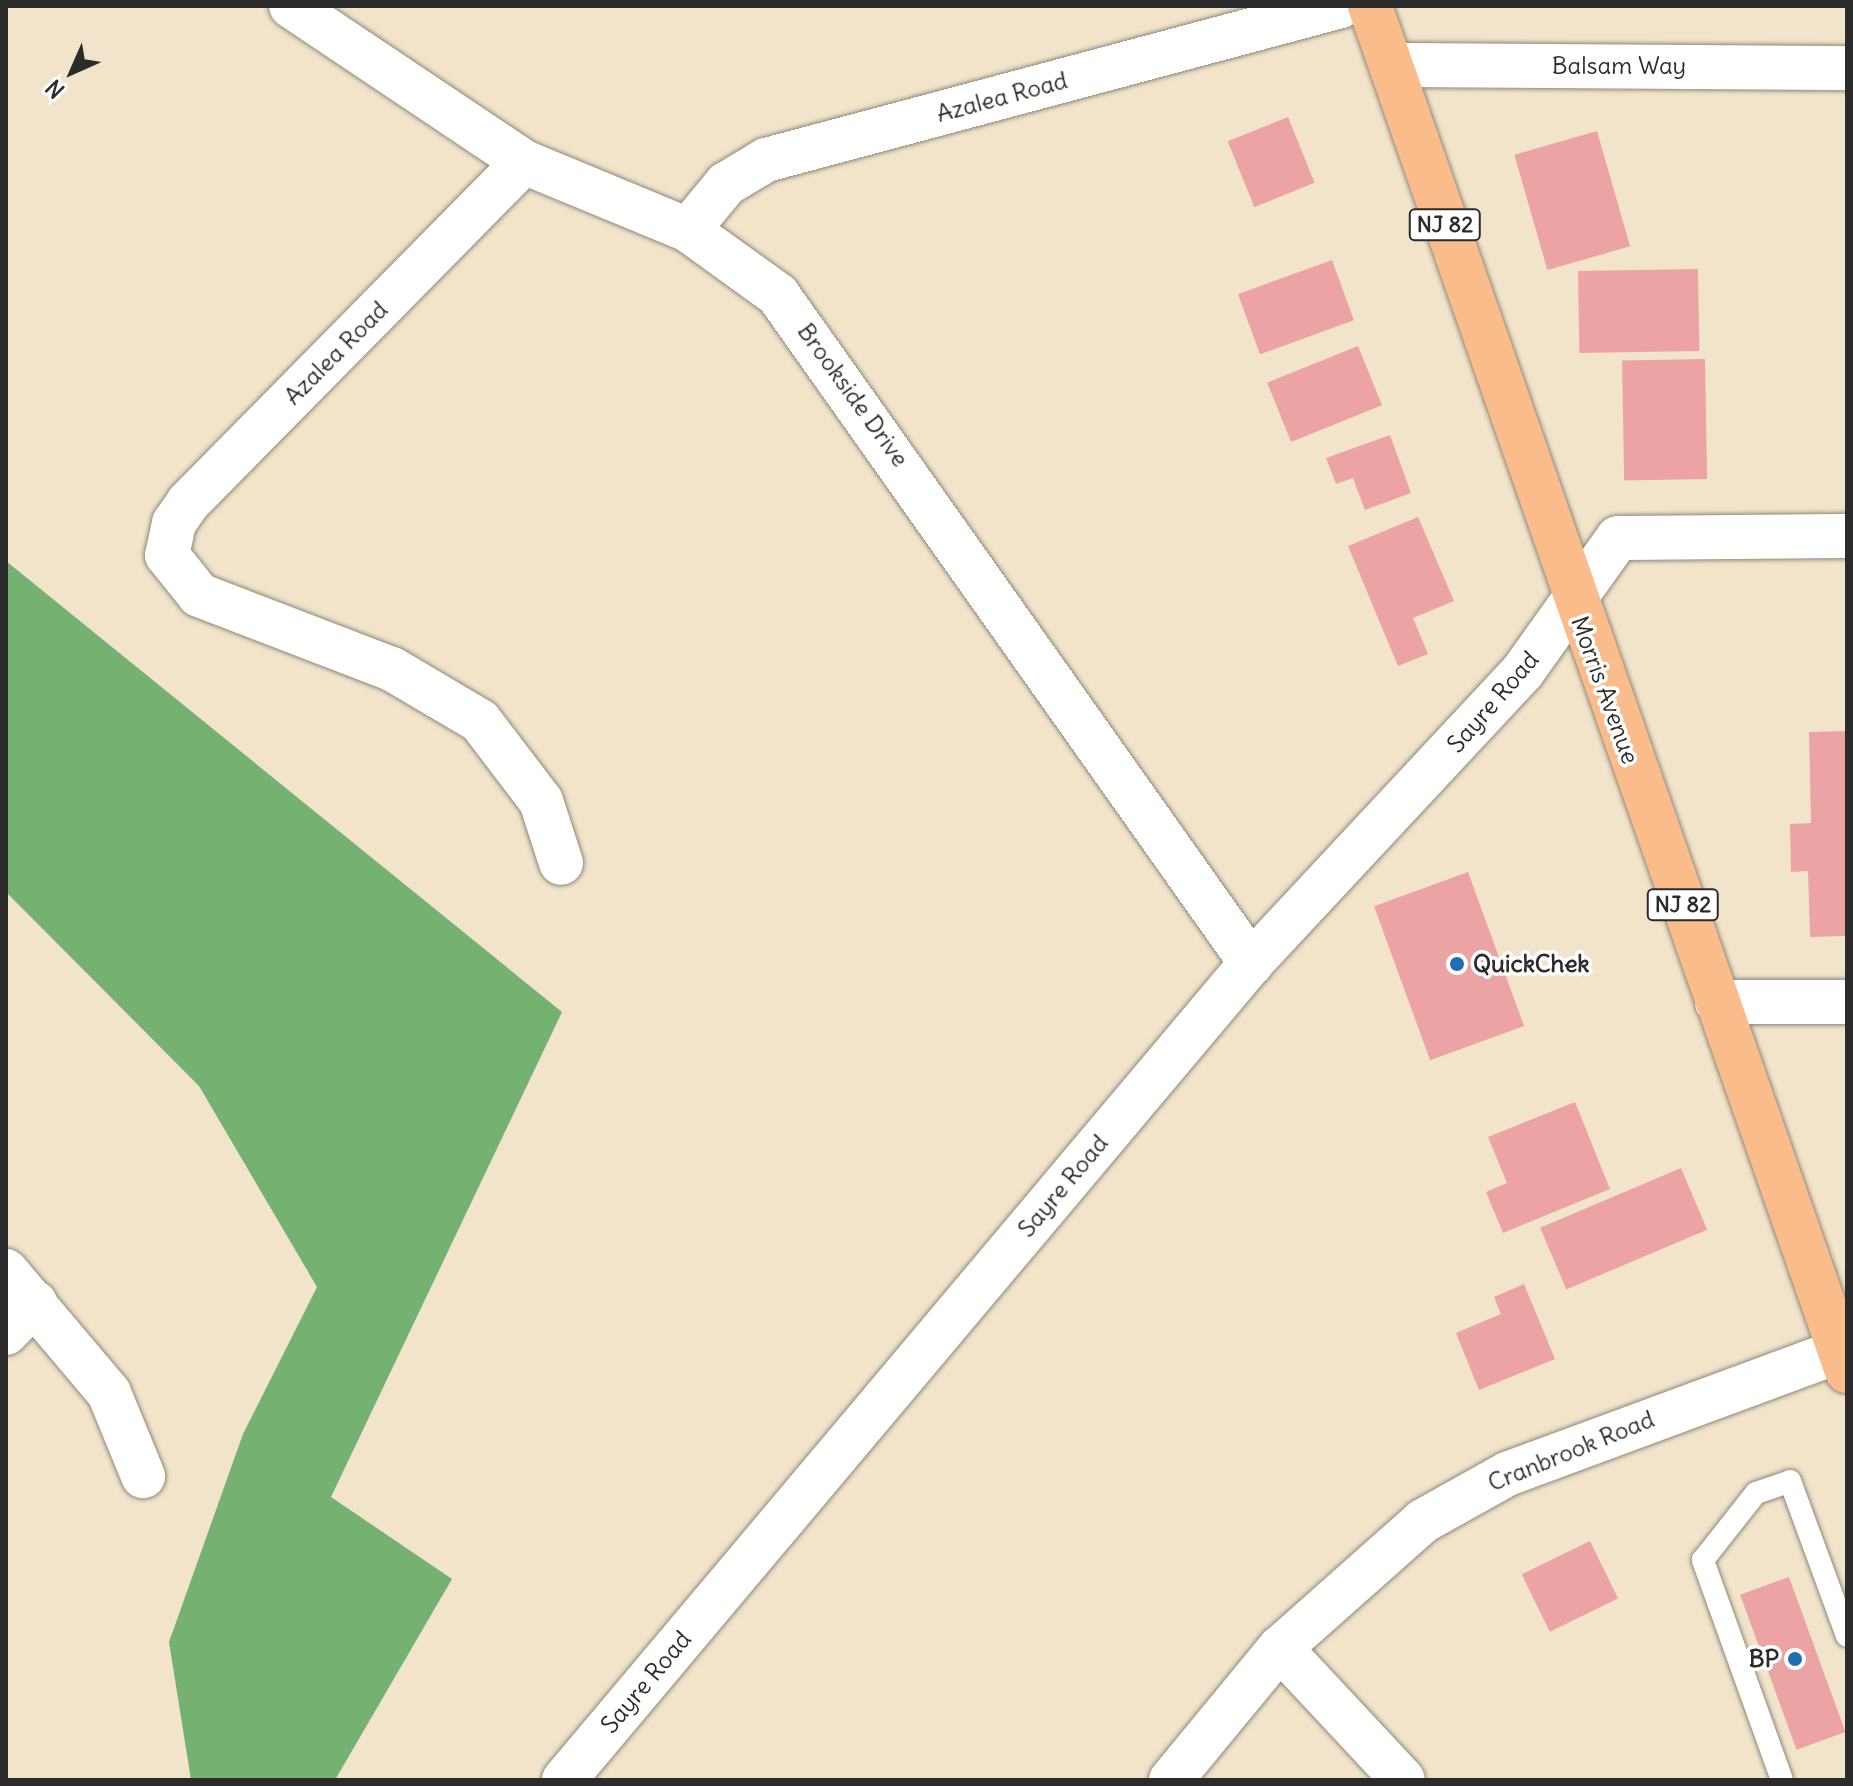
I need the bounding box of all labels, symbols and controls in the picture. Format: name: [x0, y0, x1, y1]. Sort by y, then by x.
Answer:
north arrow: [32, 32, 112, 112]
street label: Balsam Way: [1552, 52, 1686, 80]
street label: Azalea Road: [933, 66, 1071, 128]
text: N: [40, 74, 70, 104]
road number: NJ 82: [1407, 207, 1483, 243]
street label: Azalea Road: [278, 295, 394, 411]
street label: Brookside Drive: [791, 318, 915, 472]
street label: Morris Avenue: [1565, 612, 1645, 768]
street label: Sayre Road: [1441, 646, 1545, 758]
road number: NJ 82: [1645, 887, 1721, 923]
place label: QuickChek: [1473, 950, 1590, 978]
marker: QuickChek: [1448, 955, 1466, 973]
street label: Sayre Road: [1012, 1129, 1114, 1243]
street label: Cranbrook Road: [1484, 1405, 1658, 1497]
street label: Sayre Road: [595, 1625, 697, 1739]
place label: BP: [1749, 1645, 1779, 1673]
marker: BP: [1786, 1650, 1804, 1668]

